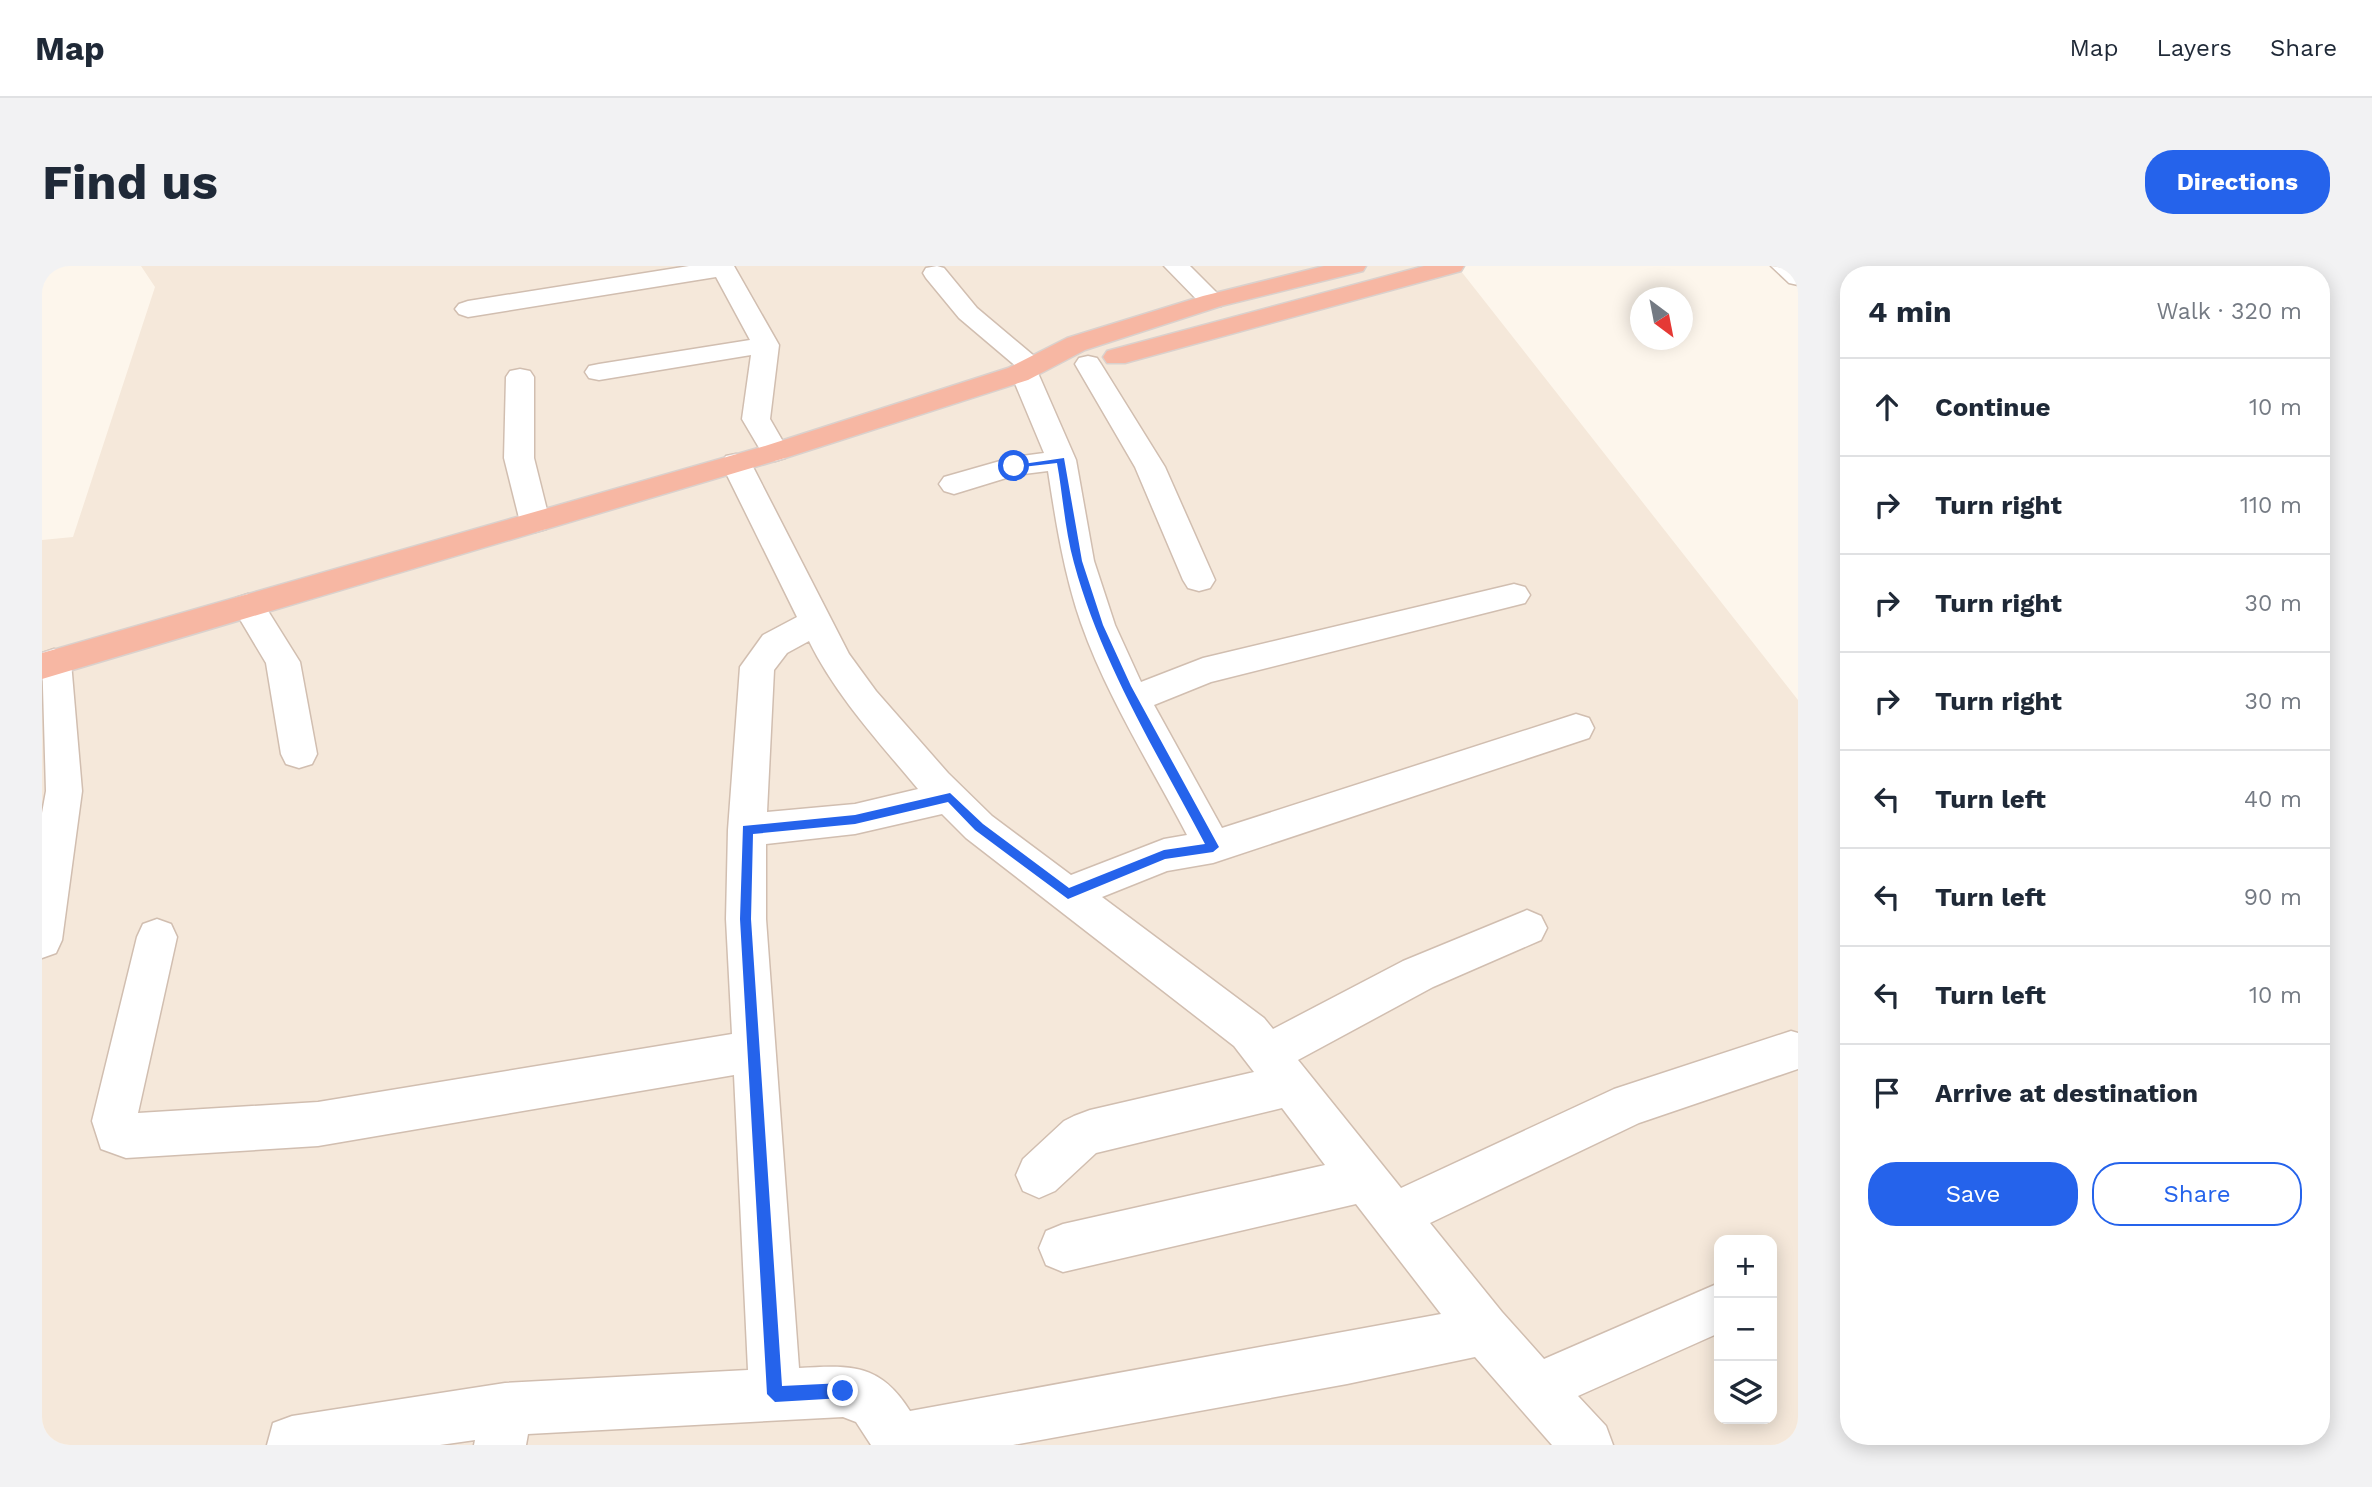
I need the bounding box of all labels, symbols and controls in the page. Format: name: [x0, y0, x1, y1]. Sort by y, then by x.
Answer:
text: Map: [35, 29, 105, 68]
text: Map: [2070, 34, 2118, 62]
text: Layers: [2156, 34, 2232, 62]
text: Share: [2270, 34, 2337, 62]
button: Directions: [2145, 150, 2330, 214]
text: Find us: [42, 153, 218, 211]
north arrow: [1630, 287, 1693, 350]
text: 4 min: [1868, 294, 1952, 329]
text: Walk · 320 m: [2156, 298, 2302, 325]
icon: ahead: [1868, 388, 1906, 426]
text: Continue: [1935, 392, 2051, 422]
text: 10 m: [2249, 394, 2302, 421]
route start: [998, 450, 1029, 481]
icon: right: [1868, 486, 1906, 524]
text: Turn right: [1935, 490, 2062, 520]
text: 110 m: [2240, 492, 2302, 519]
icon: right: [1868, 584, 1906, 622]
text: Turn right: [1935, 588, 2062, 618]
text: 30 m: [2245, 590, 2302, 617]
icon: right: [1868, 682, 1906, 720]
text: Turn right: [1935, 686, 2062, 716]
text: 30 m: [2245, 688, 2302, 715]
icon: left: [1868, 780, 1906, 818]
text: Turn left: [1935, 784, 2046, 814]
text: 40 m: [2244, 786, 2302, 813]
icon: left: [1868, 878, 1906, 916]
text: Turn left: [1935, 882, 2046, 912]
text: 90 m: [2244, 884, 2302, 911]
icon: left: [1868, 976, 1906, 1014]
text: Turn left: [1935, 980, 2046, 1010]
text: 10 m: [2249, 982, 2302, 1009]
icon: arrive: [1868, 1074, 1906, 1112]
text: Arrive at destination: [1935, 1078, 2198, 1108]
button: Save: [1868, 1162, 2078, 1226]
button: Share: [2092, 1162, 2302, 1226]
map controls: [1714, 1235, 1777, 1424]
button: +: [1714, 1235, 1777, 1298]
button: −: [1714, 1298, 1777, 1361]
button: layers: [1714, 1361, 1777, 1424]
route end: [827, 1375, 858, 1406]

